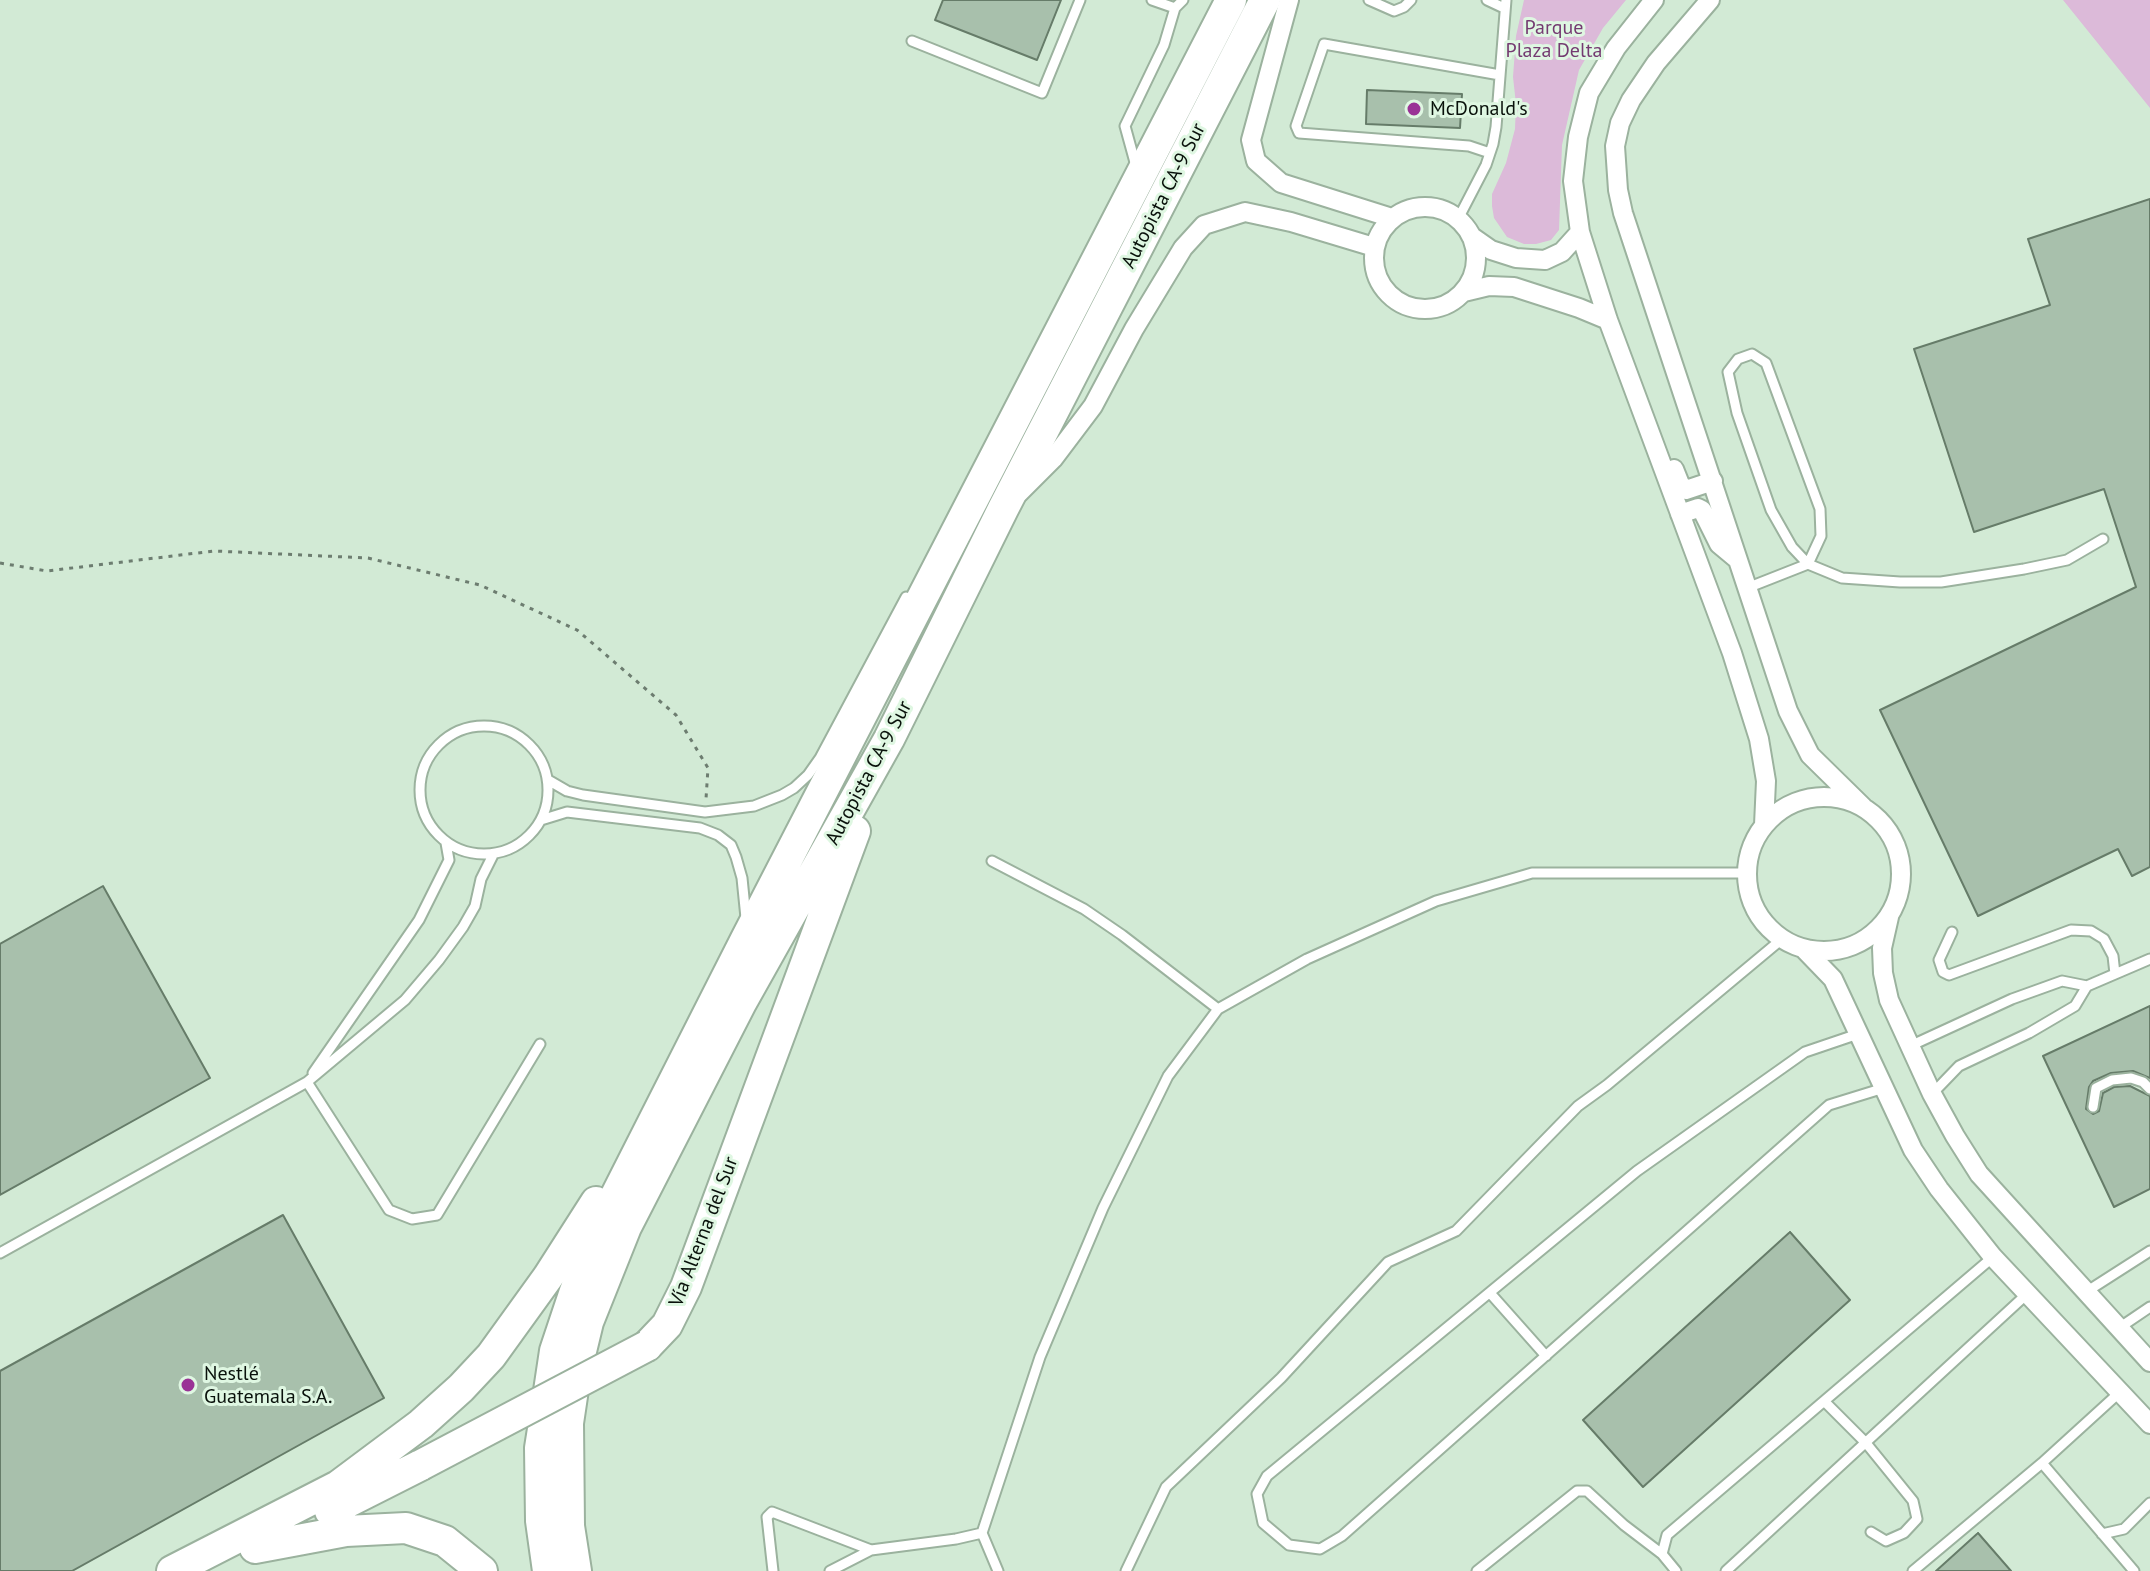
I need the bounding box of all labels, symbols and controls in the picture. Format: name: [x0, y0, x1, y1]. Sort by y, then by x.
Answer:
park label: Parque Plaza Delta: [1506, 16, 1602, 63]
place label: McDonald's: [1430, 97, 1528, 121]
marker: McDonald's: [1405, 100, 1423, 118]
street label: Autopista CA-9 Sur: [1117, 119, 1211, 273]
street label: Autopista CA-9 Sur: [821, 697, 917, 849]
street label: Vía Alterna del Sur: [664, 1154, 744, 1310]
place label: Nestlé Guatemala S.A.: [204, 1362, 332, 1409]
marker: Nestlé Guatemala S.A.: [179, 1376, 197, 1394]

